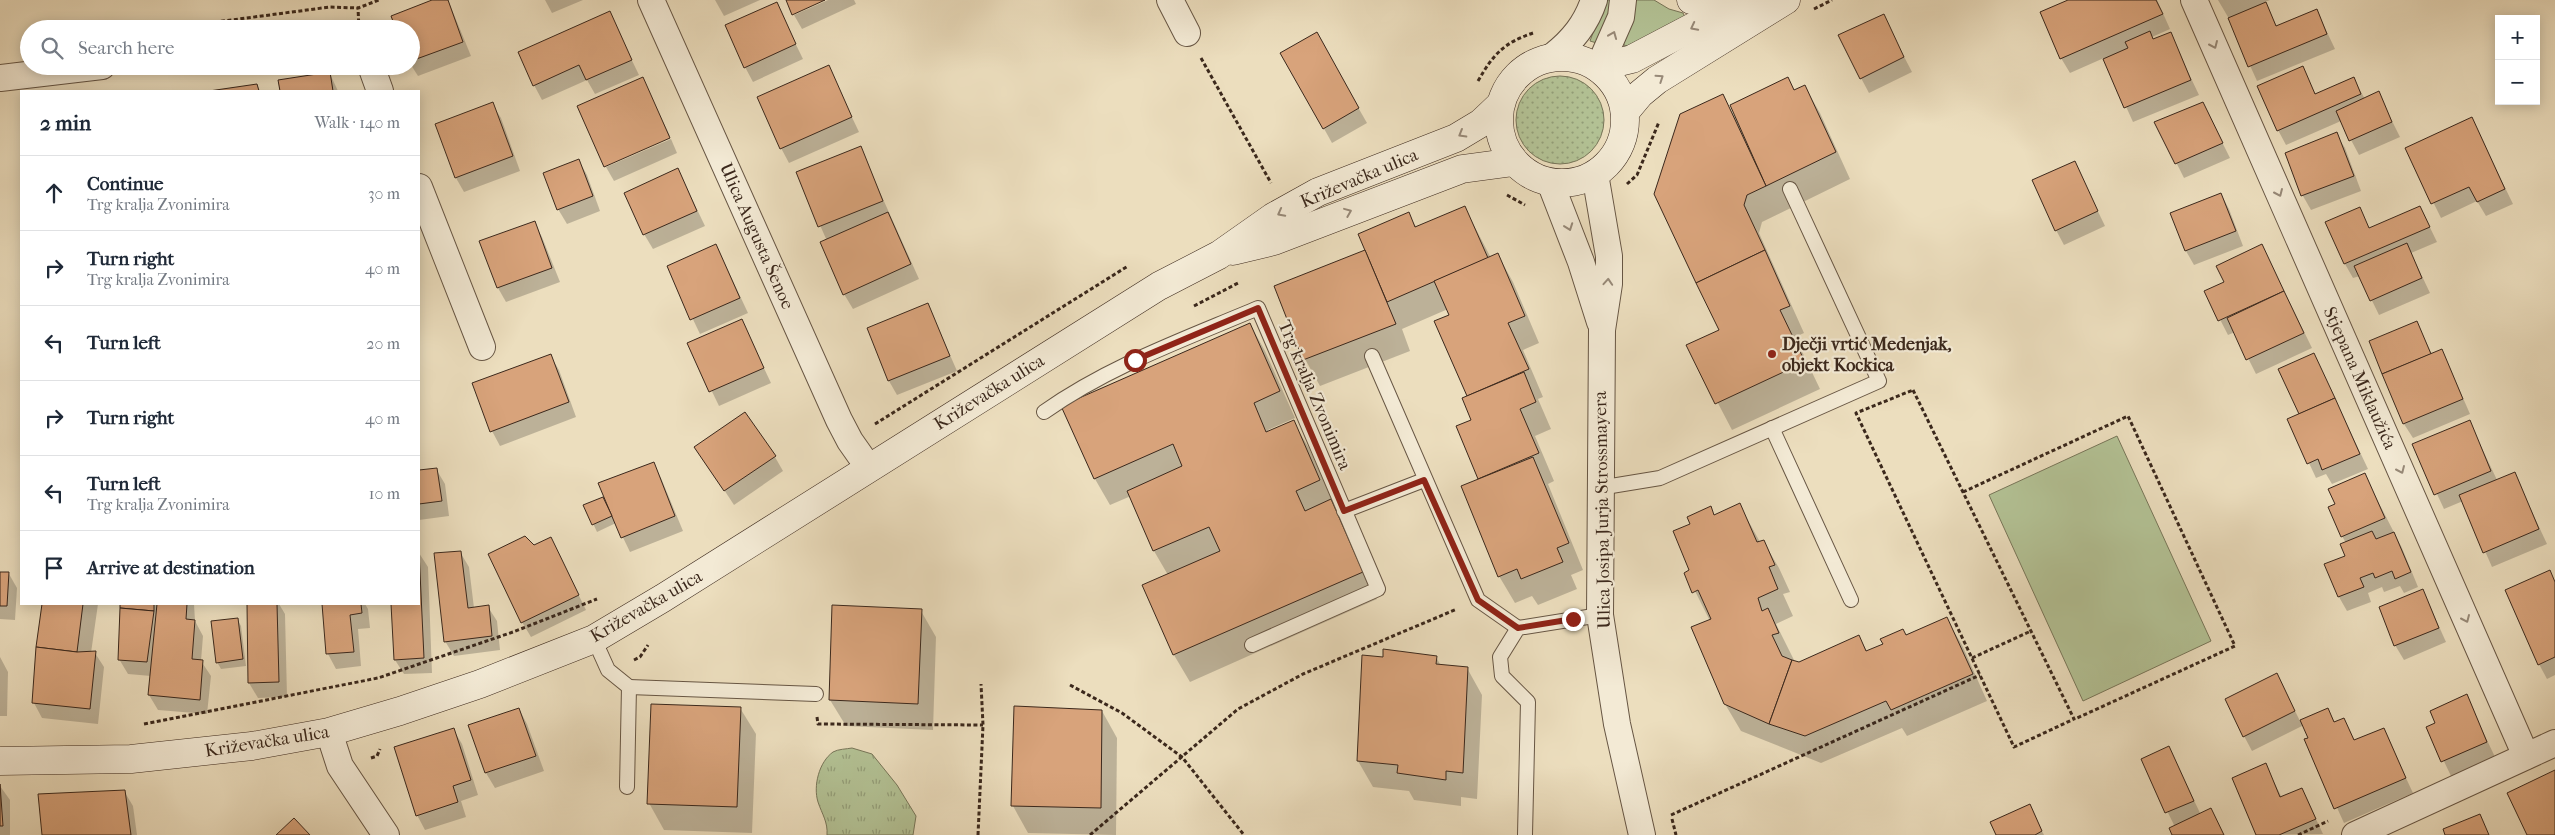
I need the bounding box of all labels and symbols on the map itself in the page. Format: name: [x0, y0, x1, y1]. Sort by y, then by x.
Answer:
one-way arrow: [1690, 21, 1699, 31]
one-way arrow: [1608, 31, 1618, 39]
one-way arrow: [2207, 40, 2218, 49]
one-way arrow: [1655, 75, 1664, 84]
one-way arrow: [1458, 128, 1467, 138]
street label: Križevačka ulica: [1297, 144, 1422, 213]
street label: Ulica Augusta Šenoe: [715, 159, 800, 313]
one-way arrow: [2273, 188, 2284, 197]
one-way arrow: [1277, 206, 1286, 216]
one-way arrow: [1343, 207, 1352, 218]
one-way arrow: [1563, 223, 1573, 231]
one-way arrow: [1603, 278, 1614, 286]
street label: Stjepana Miklaužića: [2319, 304, 2401, 453]
street label: Trg kralja Zvonimira: [1274, 317, 1356, 474]
place label: Dječji vrtić Medenjak, objekt Kockica: [1782, 334, 1952, 376]
marker: Dječji vrtić Medenjak, objekt Kockica: [1766, 348, 1778, 360]
route start: [1124, 349, 1147, 372]
street label: Križevačka ulica: [930, 350, 1049, 435]
street label: Ulica Josipa Jurja Strossmayera: [1590, 390, 1615, 629]
one-way arrow: [2394, 465, 2405, 474]
street label: Križevačka ulica: [587, 566, 707, 647]
route end: [1562, 608, 1585, 631]
one-way arrow: [2459, 614, 2470, 623]
street label: Križevačka ulica: [203, 721, 332, 762]

